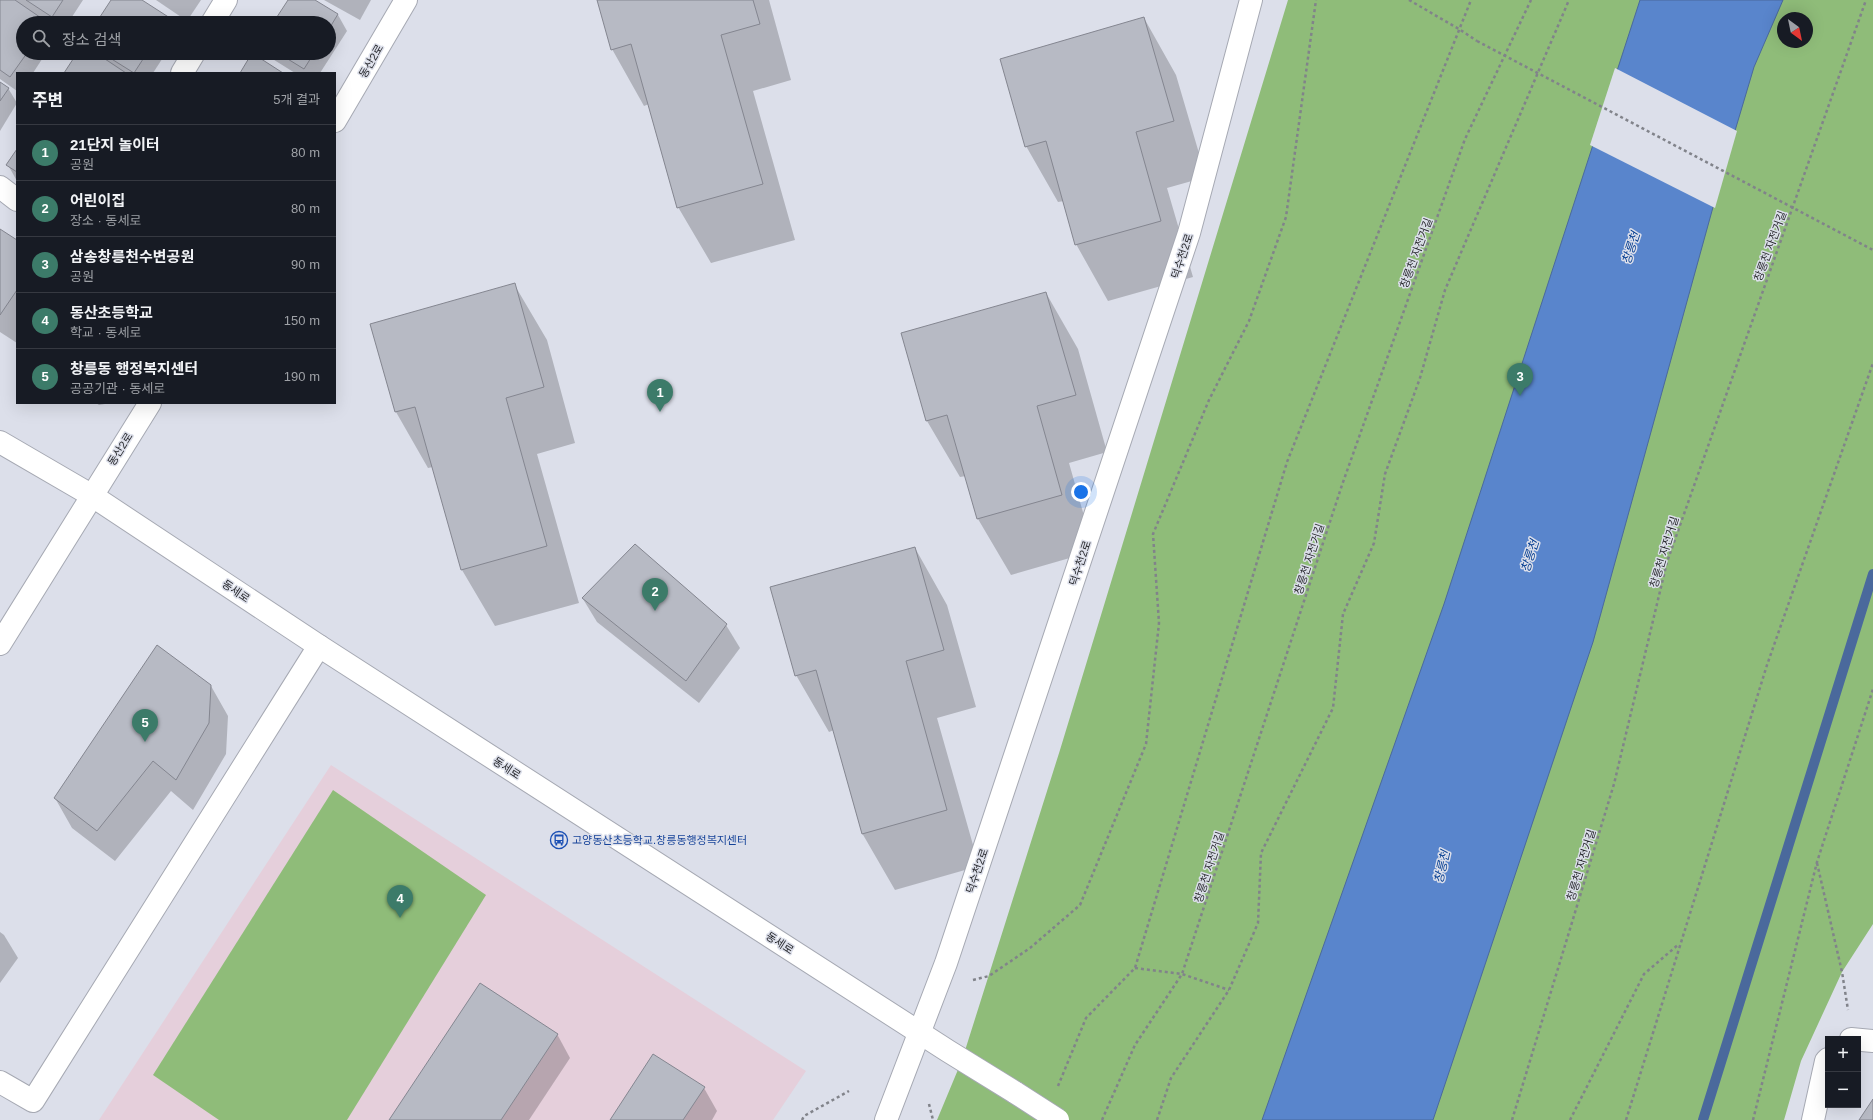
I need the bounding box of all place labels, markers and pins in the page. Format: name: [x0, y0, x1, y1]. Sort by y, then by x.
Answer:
pin: 3: [1507, 363, 1533, 396]
pin: 1: [647, 379, 673, 412]
pin: 2: [642, 578, 668, 611]
pin: 5: [132, 709, 158, 742]
bus stop icon: 고양동산초등학교.창릉동행정복지센터: [549, 830, 569, 850]
place label: 고양동산초등학교.창릉동행정복지센터: [572, 834, 747, 846]
pin: 4: [387, 885, 413, 918]

